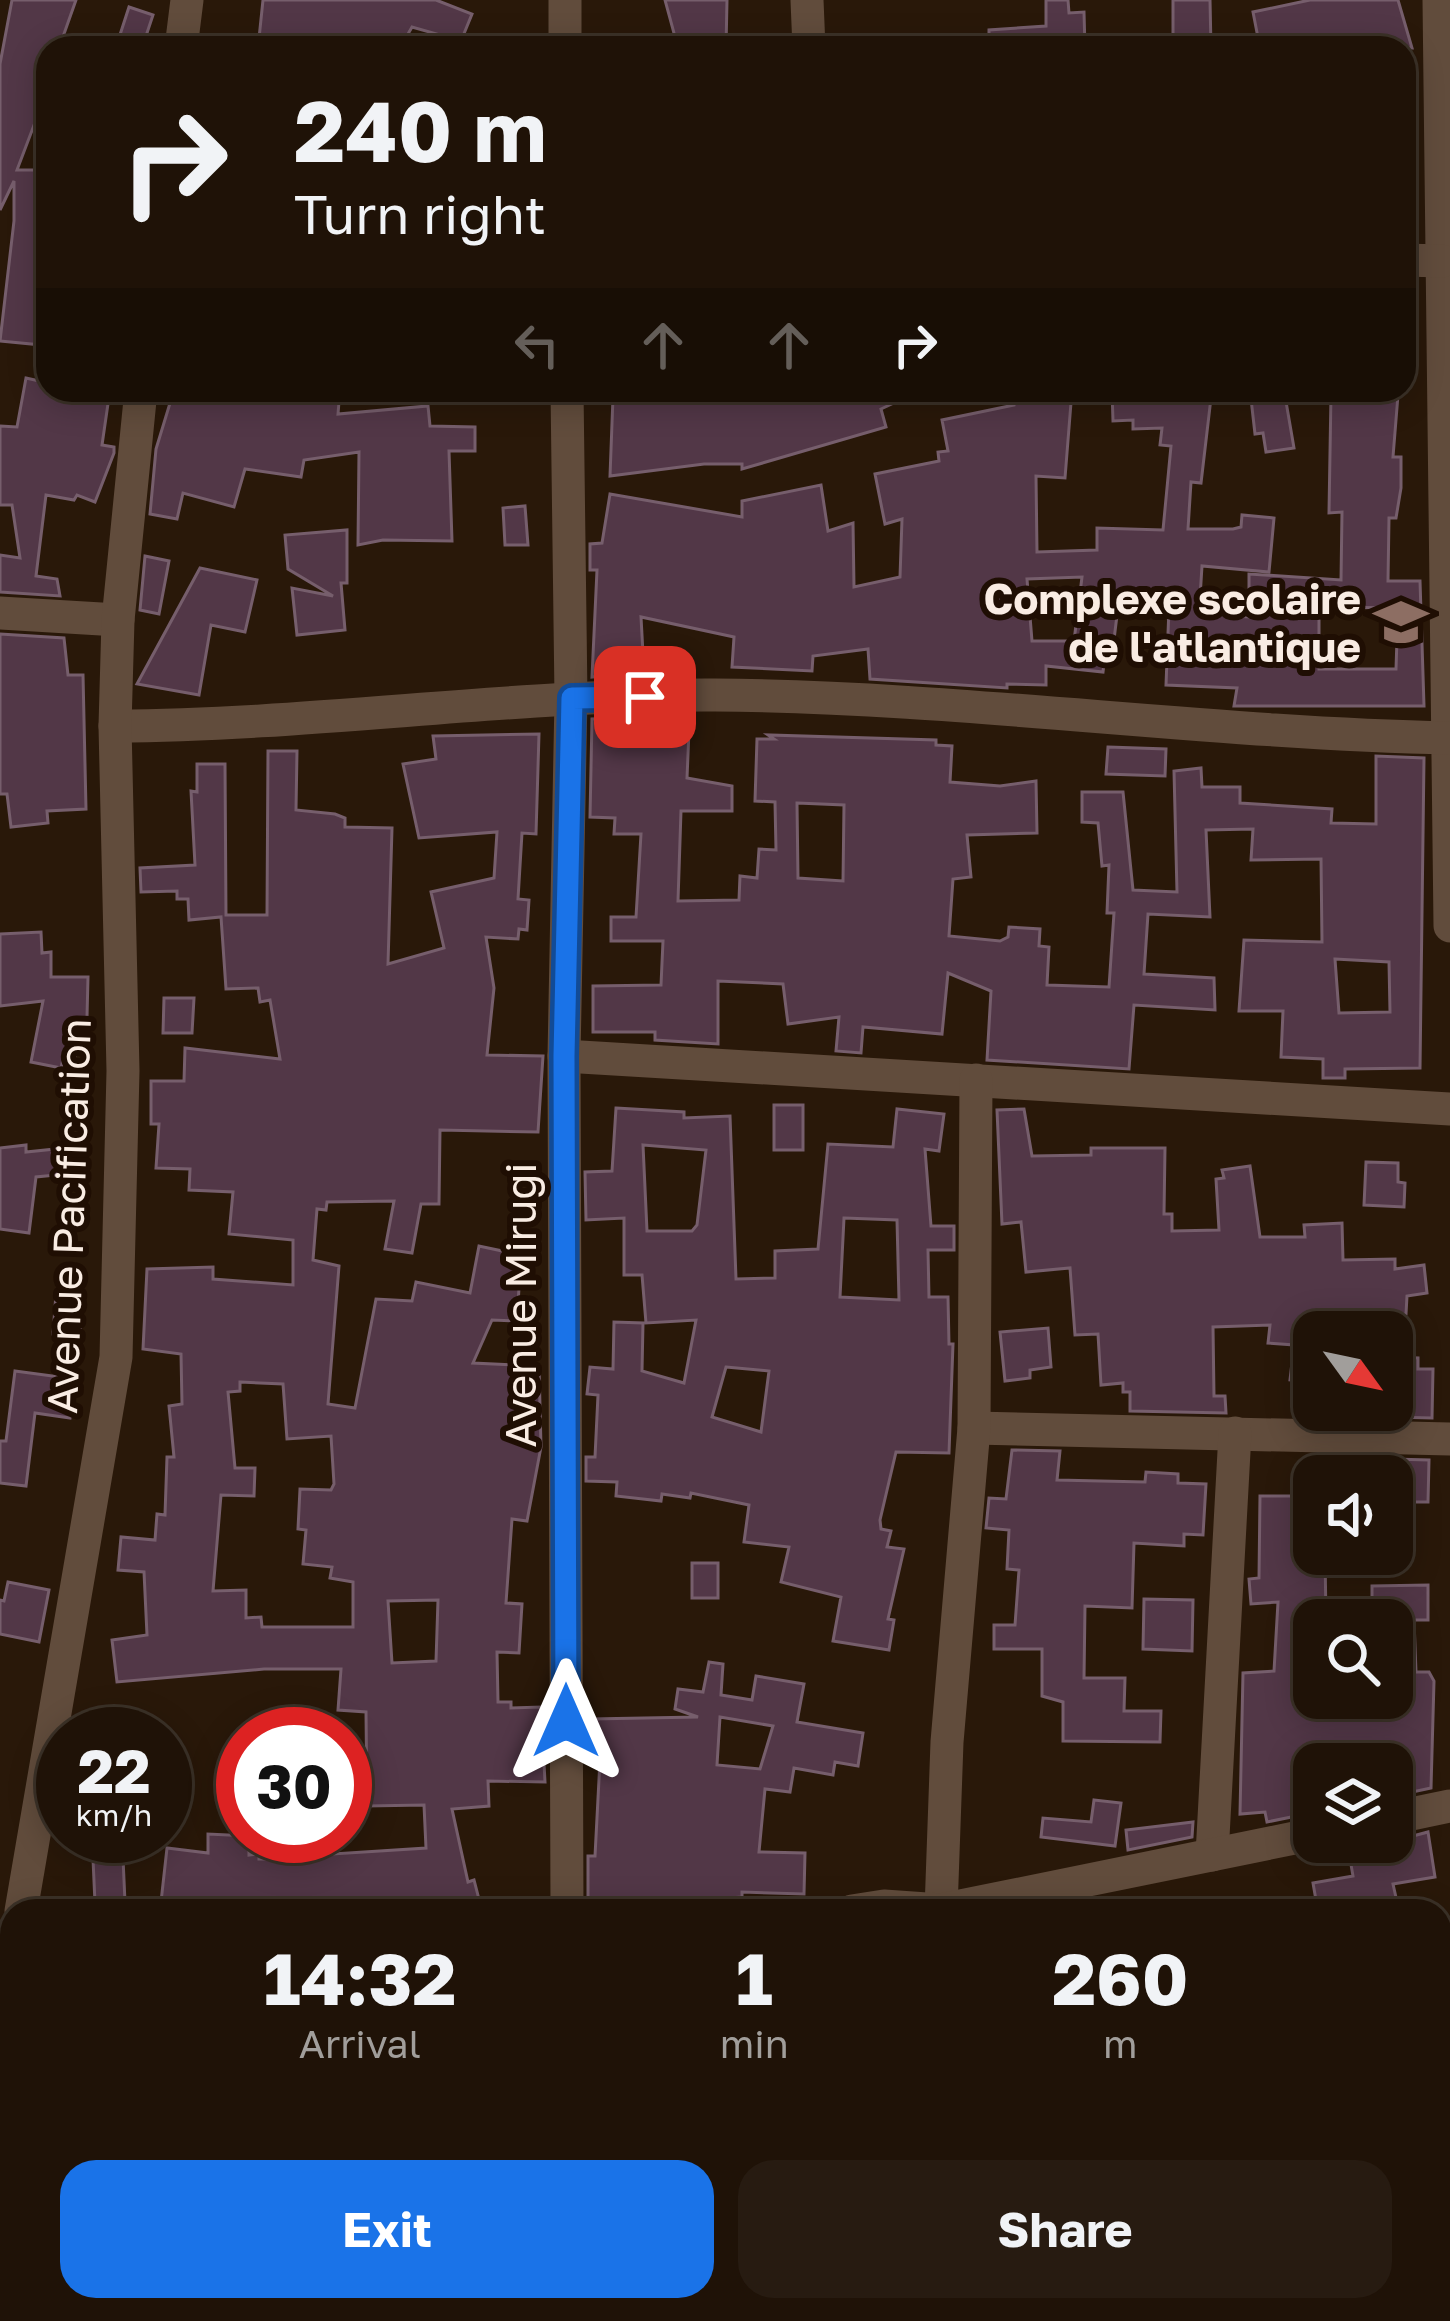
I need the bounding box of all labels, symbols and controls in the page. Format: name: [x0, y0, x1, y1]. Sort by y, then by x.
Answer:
text: 240 m: [294, 80, 547, 180]
icon: right: [96, 84, 252, 240]
text: Turn right: [294, 181, 546, 246]
icon: left: [504, 312, 570, 378]
icon: ahead: [630, 312, 696, 378]
icon: ahead: [756, 312, 822, 378]
icon: right: [882, 312, 948, 378]
place label: Complexe scolaire de l'atlantique: [983, 573, 1361, 671]
school or university icon: Complexe scolaire de l'atlantique: [1372, 593, 1430, 651]
pin: [594, 646, 696, 748]
icon: arrive: [612, 664, 678, 730]
street label: Avenue Pacification: [36, 1017, 100, 1415]
street label: Avenue Mirugi: [495, 1162, 545, 1448]
north arrow: [1293, 1311, 1413, 1431]
map controls: [1293, 1311, 1413, 1863]
button: sound: [1293, 1455, 1413, 1575]
button: search: [1293, 1599, 1413, 1719]
position arrow: [503, 1658, 629, 1784]
speed limit sign: 30: [216, 1707, 372, 1863]
text: 22: [77, 1734, 151, 1806]
button: layers: [1293, 1743, 1413, 1863]
text: km/h: [76, 1797, 152, 1833]
text: 14:32: [263, 1934, 456, 2021]
text: 1: [736, 1934, 773, 2021]
text: 260: [1052, 1934, 1189, 2021]
text: Arrival: [299, 2020, 421, 2067]
text: min: [720, 2020, 789, 2067]
text: m: [1103, 2020, 1138, 2067]
button: Exit: [60, 2160, 714, 2298]
button: Share: [738, 2160, 1392, 2298]

